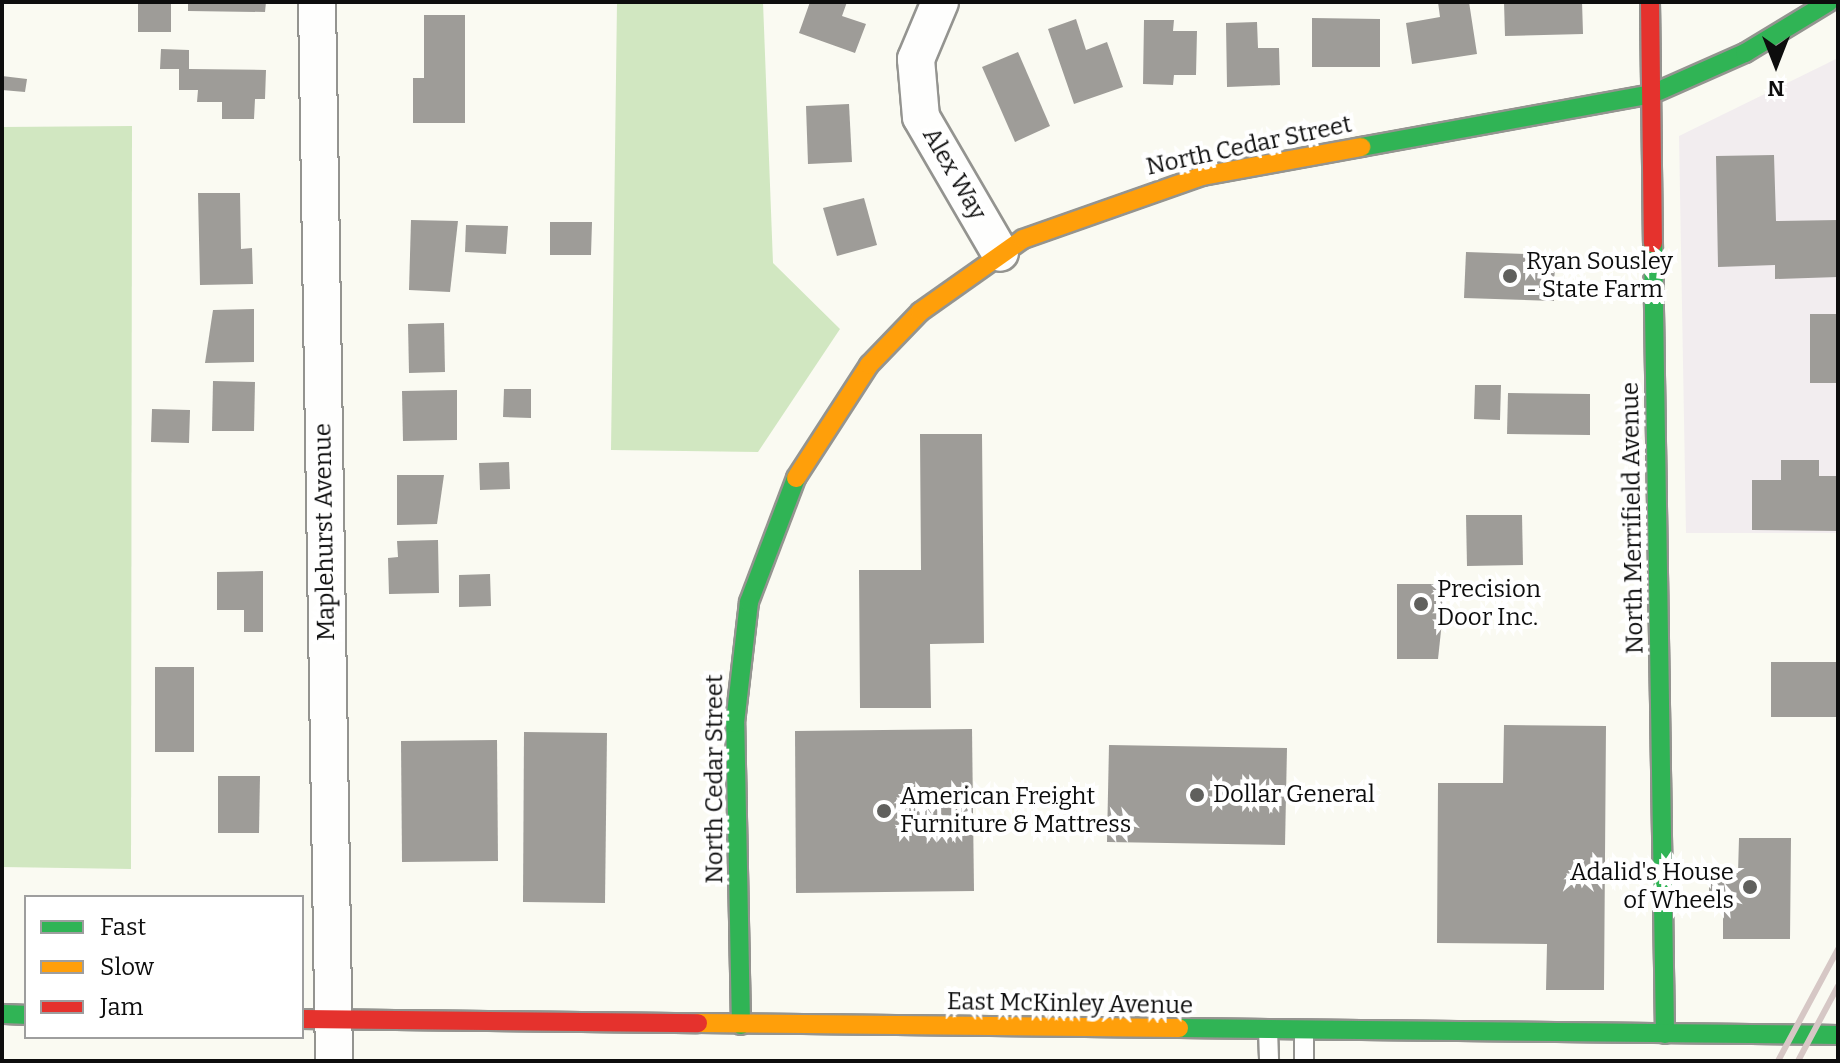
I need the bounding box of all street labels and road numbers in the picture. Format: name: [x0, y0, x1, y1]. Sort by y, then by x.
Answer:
street label: North Cedar Street: [1144, 110, 1354, 182]
street label: Alex Way: [916, 123, 992, 225]
street label: North Merrifield Avenue: [1616, 382, 1650, 654]
street label: Maplehurst Avenue: [309, 423, 341, 641]
street label: North Cedar Street: [701, 674, 729, 884]
street label: East McKinley Avenue: [947, 987, 1193, 1021]

